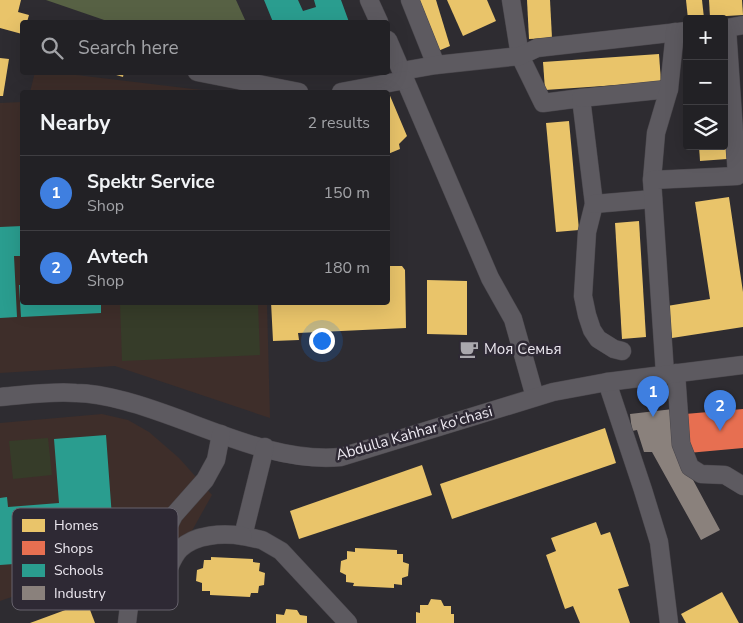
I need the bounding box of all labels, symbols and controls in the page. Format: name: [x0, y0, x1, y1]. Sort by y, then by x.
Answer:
map controls: [683, 15, 728, 150]
button: +: [683, 15, 728, 60]
search box: [20, 20, 390, 75]
icon: search: [38, 34, 66, 62]
text: Search here: [78, 35, 179, 61]
button: −: [683, 60, 728, 105]
button: layers: [683, 105, 728, 150]
text: Nearby: [40, 109, 110, 137]
text: 2 results: [308, 112, 370, 134]
text: Spektr Service: [87, 169, 215, 195]
text: 1: [51, 182, 61, 204]
text: 150 m: [323, 182, 370, 204]
text: Shop: [87, 195, 124, 217]
text: Avtech: [87, 244, 148, 270]
text: 2: [51, 257, 61, 279]
text: 180 m: [323, 257, 370, 279]
text: Shop: [87, 270, 124, 292]
your location: [309, 328, 335, 354]
cafe icon: Моя Семья: [458, 338, 480, 360]
place label: Моя Семья: [484, 339, 562, 359]
pin: 1: [637, 376, 669, 417]
pin: 2: [704, 390, 736, 431]
street label: Abdulla Kahhar ko'chasi: [333, 401, 495, 465]
legend: [12, 508, 178, 610]
text: Homes: [54, 516, 99, 535]
text: Shops: [54, 539, 94, 558]
text: Schools: [54, 561, 104, 580]
text: Industry: [54, 584, 107, 603]

